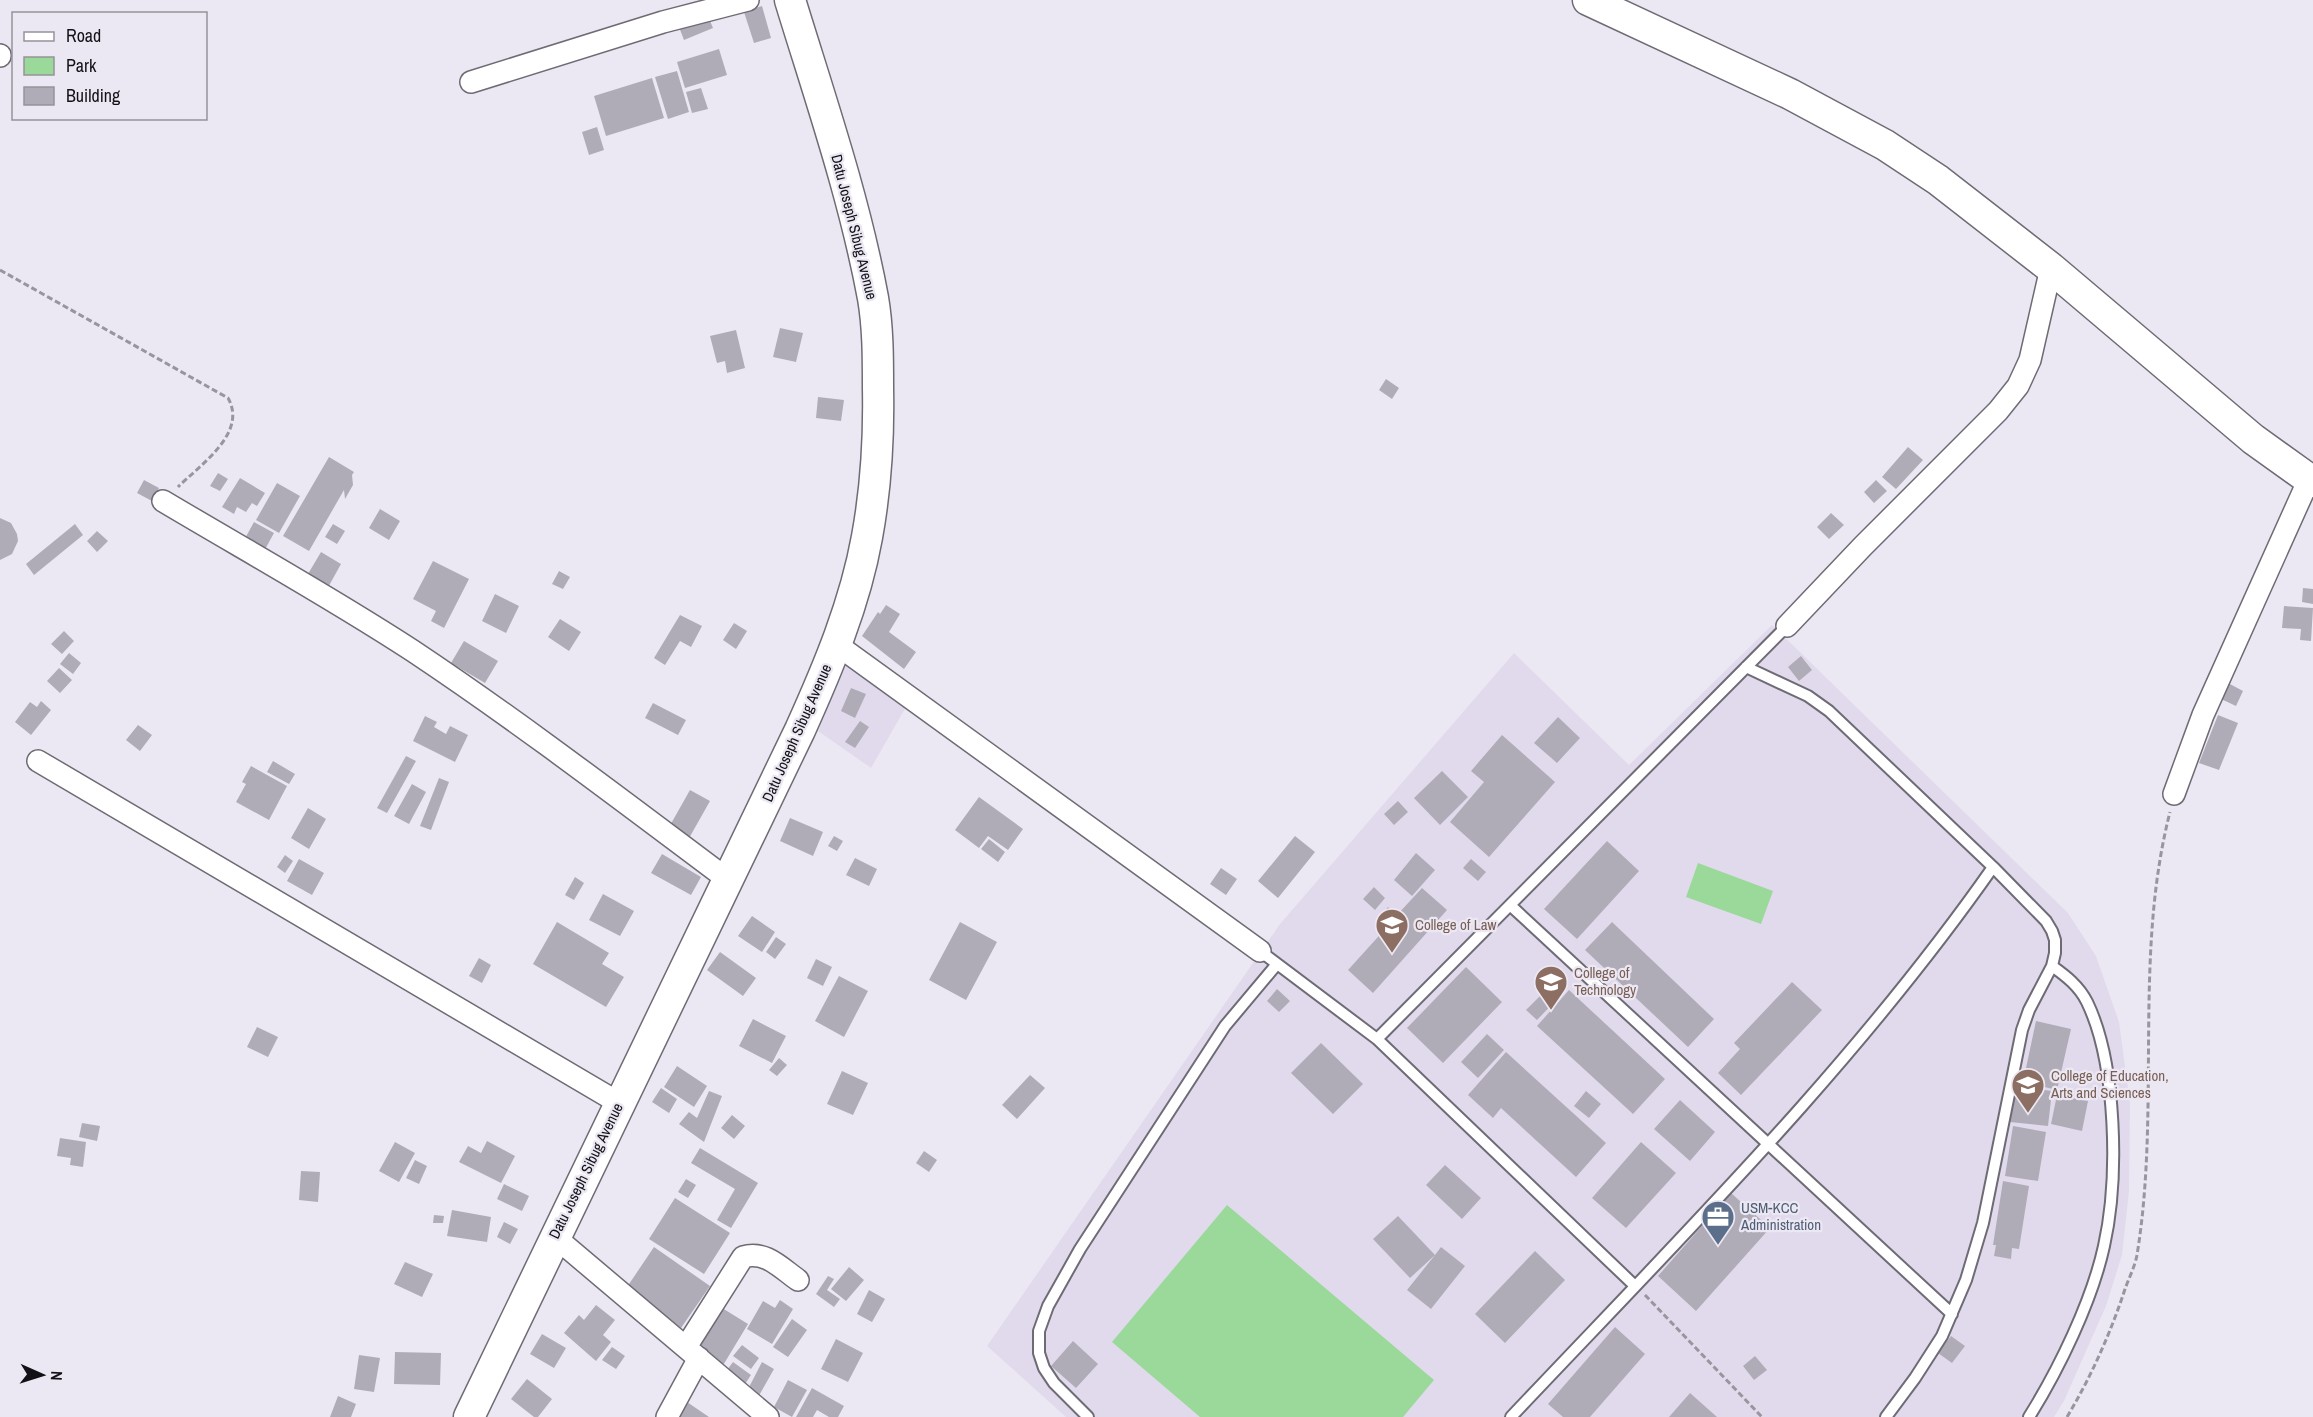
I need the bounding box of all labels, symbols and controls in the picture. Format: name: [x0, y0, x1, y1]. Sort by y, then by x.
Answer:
legend: [12, 12, 207, 120]
text: Road: [66, 23, 101, 48]
text: Park: [66, 53, 97, 78]
text: Building: [66, 83, 121, 108]
street label: Datu Joseph Sibug Avenue: [826, 152, 883, 302]
street label: Datu Joseph Sibug Avenue: [757, 660, 836, 805]
school or university icon: College of Law: [1374, 907, 1410, 954]
place label: College of Law: [1415, 914, 1496, 935]
place label: College of Technology: [1574, 962, 1637, 1000]
school or university icon: College of Technology: [1533, 964, 1569, 1011]
place label: College of Education, Arts and Sciences: [2050, 1065, 2169, 1103]
school or university icon: College of Education, Arts and Sciences: [2010, 1067, 2046, 1114]
street label: Datu Joseph Sibug Avenue: [543, 1099, 628, 1242]
place label: USM-KCC Administration: [1740, 1197, 1821, 1235]
office icon: USM-KCC Administration: [1700, 1199, 1736, 1246]
north arrow: [12, 1345, 72, 1405]
text: N: [46, 1370, 68, 1381]

